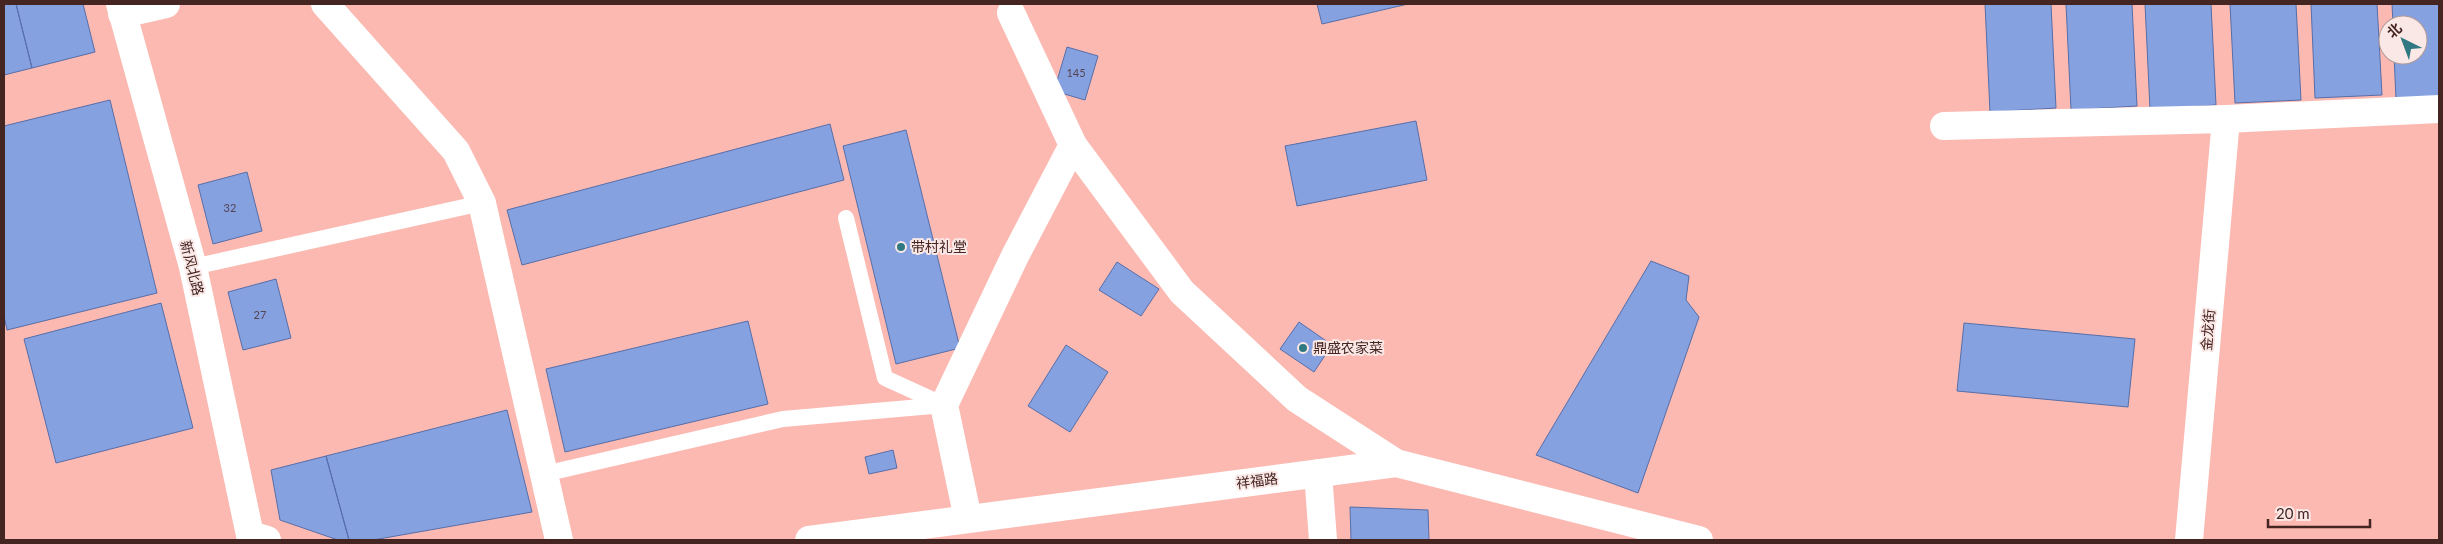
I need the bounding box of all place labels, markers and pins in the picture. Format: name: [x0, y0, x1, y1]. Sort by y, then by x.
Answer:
place label: 带村礼堂: [911, 238, 967, 255]
marker: 带村礼堂: [895, 241, 907, 253]
place label: 鼎盛农家菜: [1313, 339, 1383, 356]
marker: 鼎盛农家菜: [1297, 342, 1309, 354]

